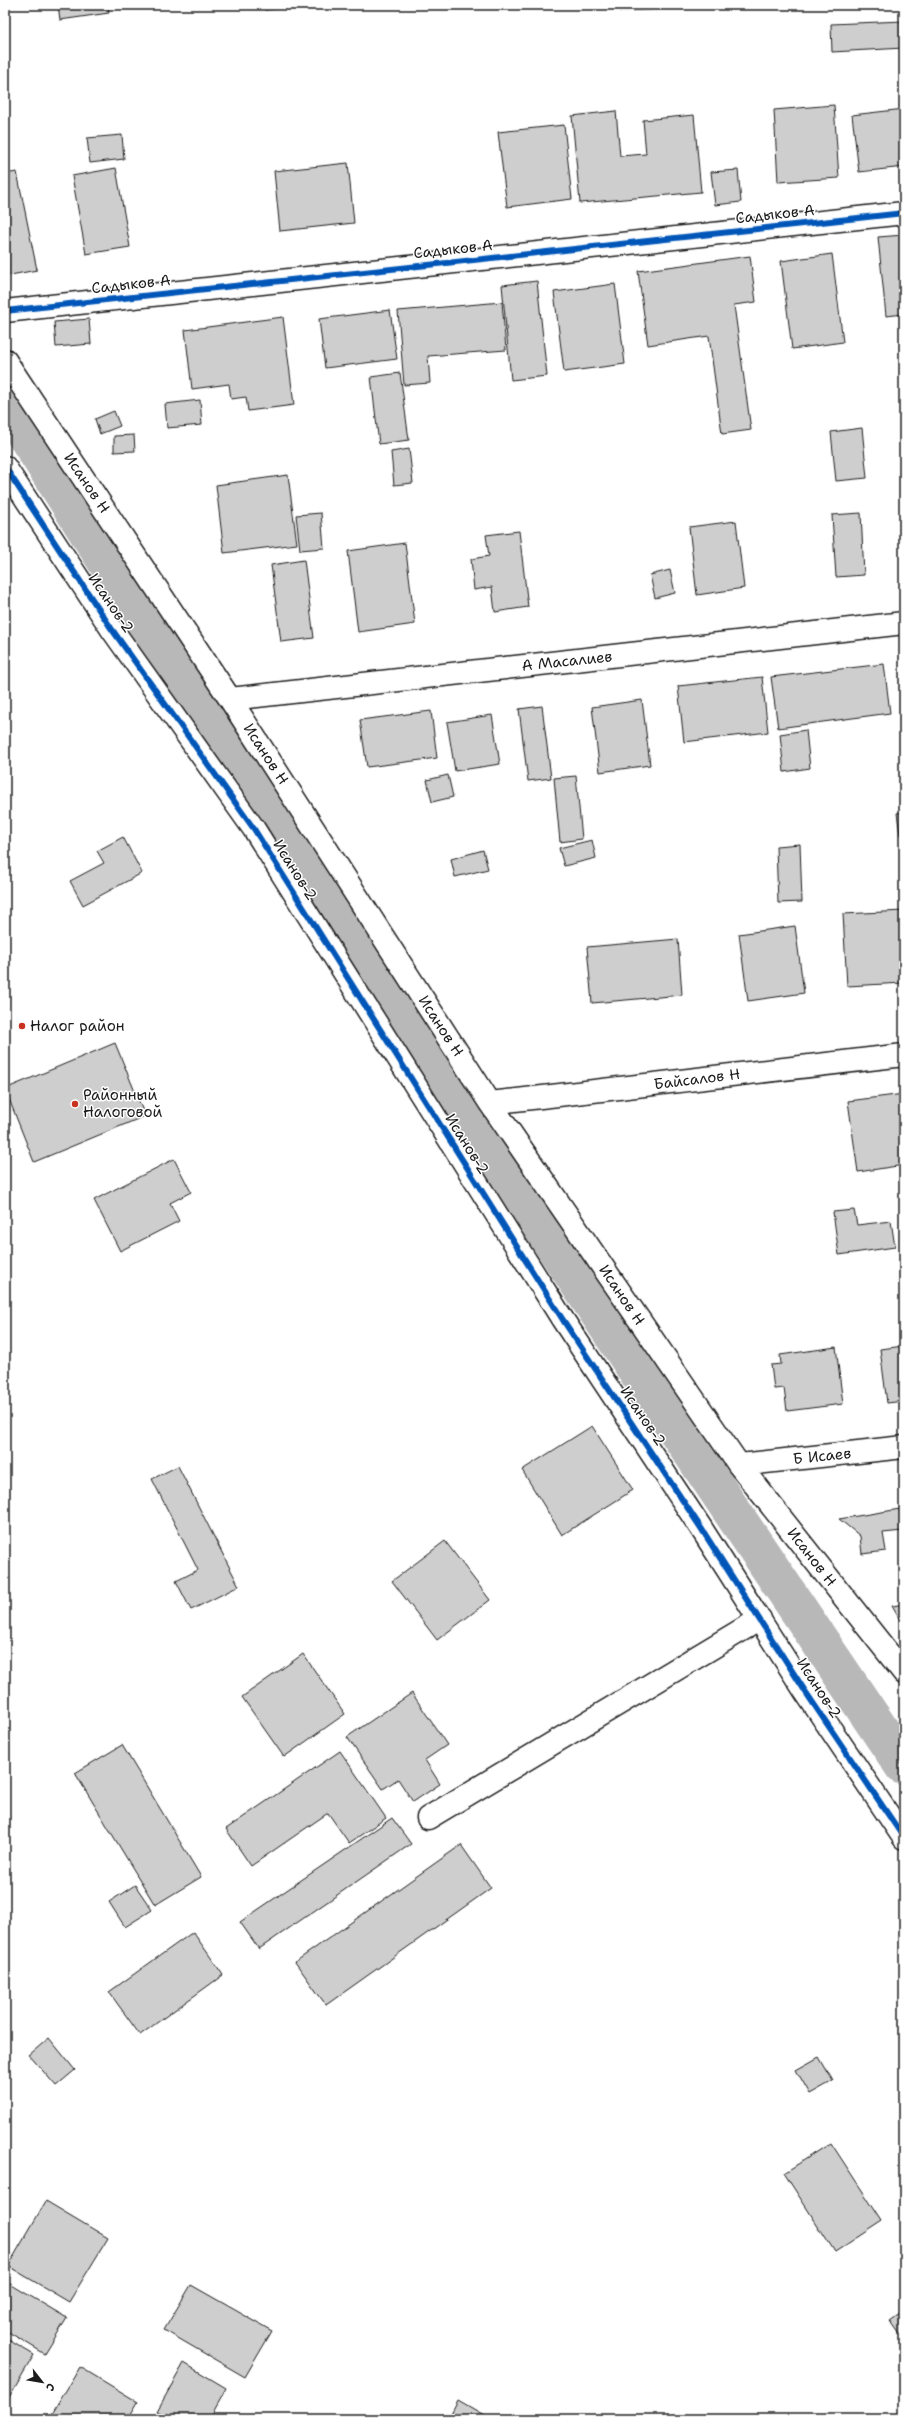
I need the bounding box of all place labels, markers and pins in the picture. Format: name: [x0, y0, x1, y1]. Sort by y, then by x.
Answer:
place label: Налог район: [30, 1016, 125, 1036]
marker: Налог район: [17, 1021, 27, 1031]
place label: Районный Налоговой: [83, 1085, 163, 1122]
marker: Районный Налоговой: [70, 1099, 80, 1109]

